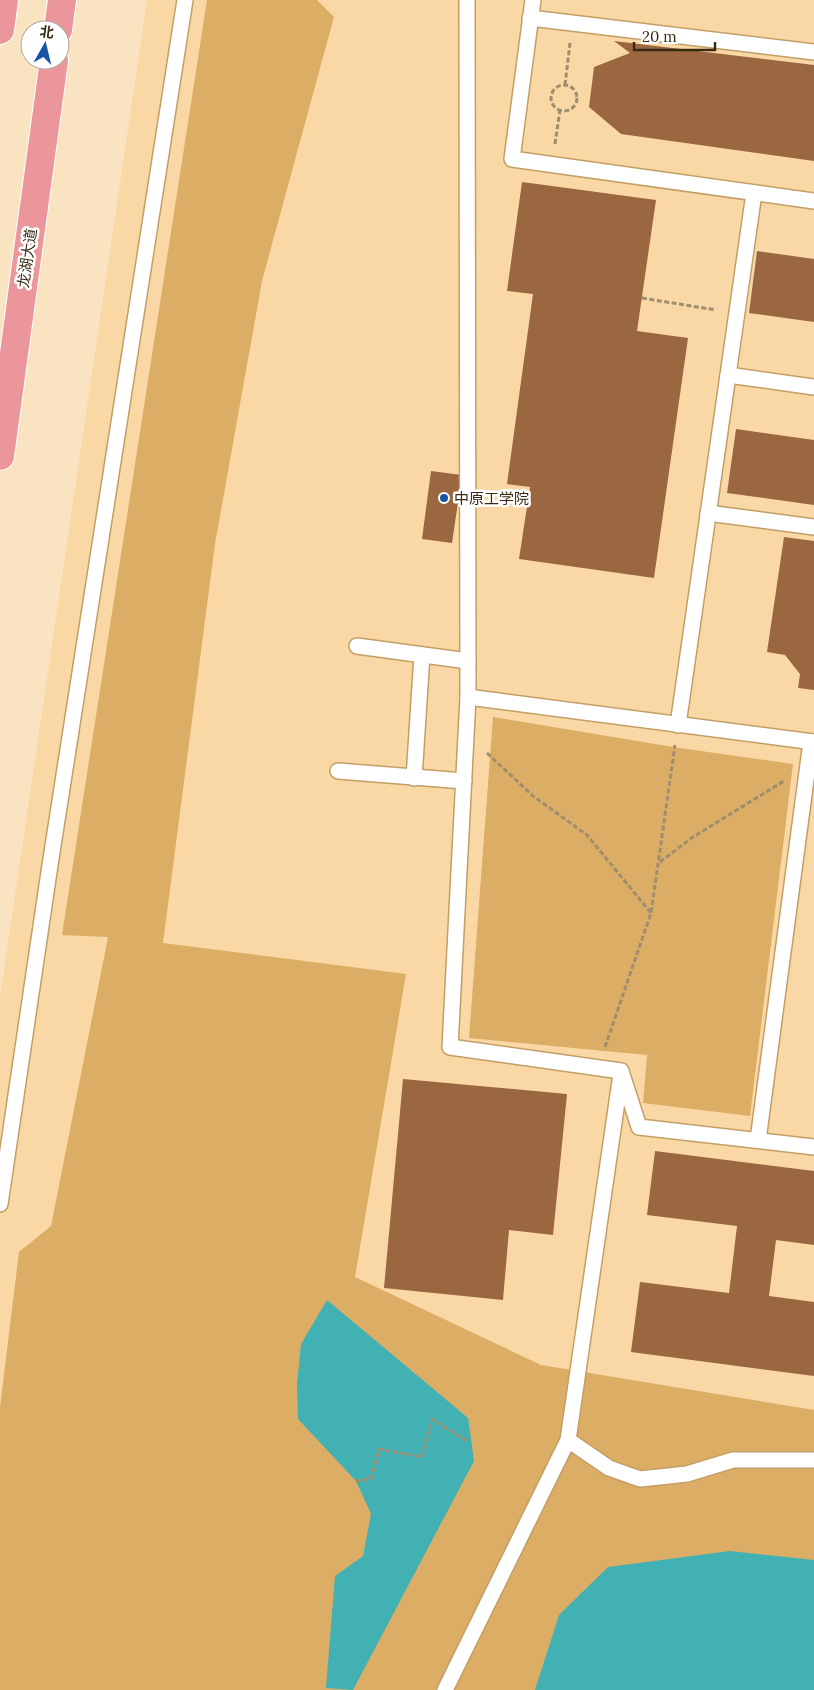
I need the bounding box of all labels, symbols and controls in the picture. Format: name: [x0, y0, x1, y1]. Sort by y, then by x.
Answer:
north arrow: [20, 20, 70, 70]
scale bar: [634, 20, 715, 52]
text: 北: [39, 22, 55, 42]
text: 20 m: [642, 27, 677, 46]
street label: 龙湖大道: [13, 227, 41, 289]
place label: 中原工学院: [454, 489, 529, 508]
marker: 中原工学院: [438, 492, 450, 504]

